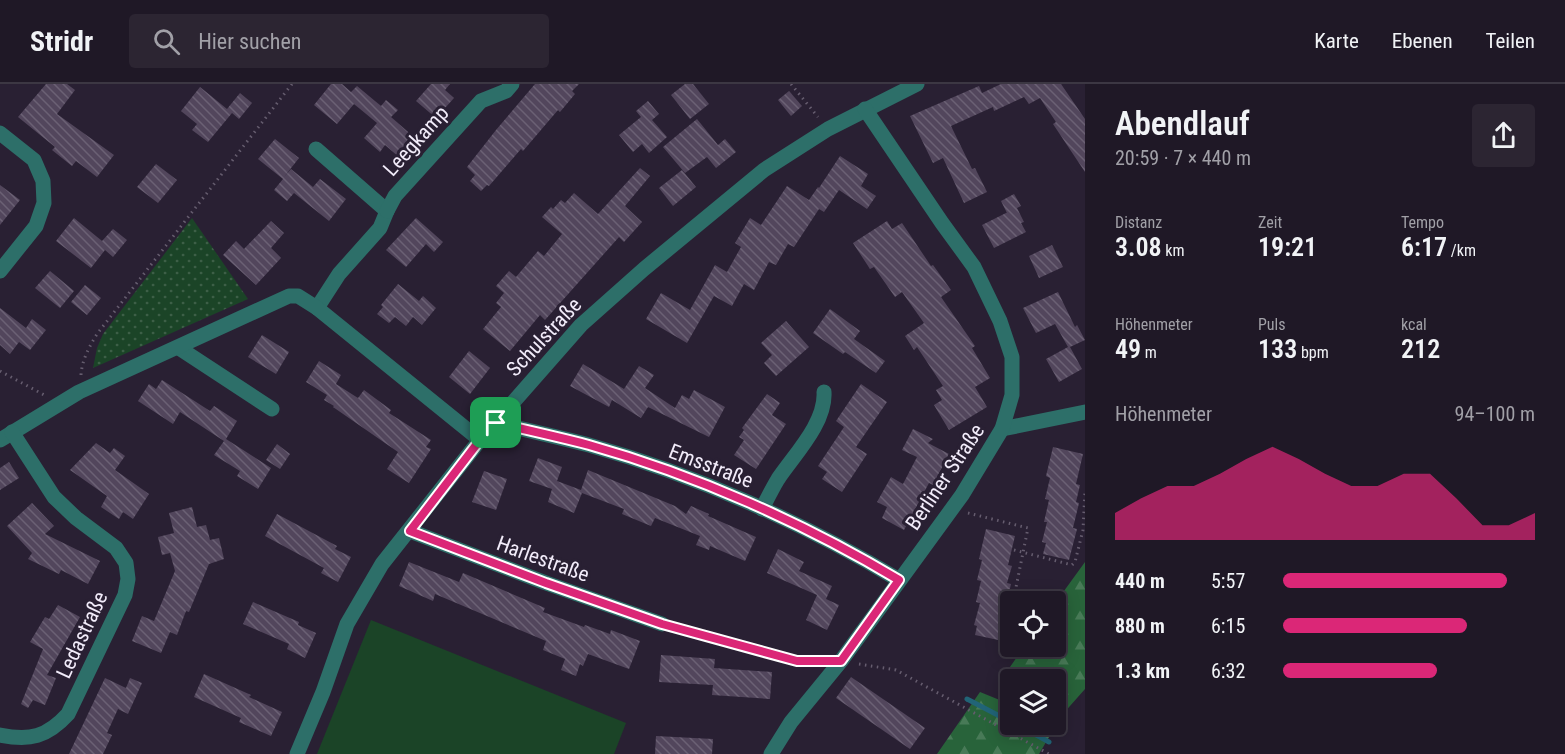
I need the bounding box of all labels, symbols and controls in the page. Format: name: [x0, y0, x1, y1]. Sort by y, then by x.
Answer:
search box: [129, 14, 549, 68]
text: Stridr: [30, 25, 93, 58]
icon: search: [150, 25, 183, 58]
text: Hier suchen: [198, 29, 301, 54]
text: Karte: [1314, 29, 1359, 53]
text: Ebenen: [1392, 29, 1453, 53]
text: Teilen: [1486, 29, 1535, 53]
street label: Leegkamp: [378, 101, 454, 181]
text: Abendlauf: [1115, 104, 1250, 143]
button: share: [1472, 104, 1535, 167]
text: 20:59 · 7 × 440 m: [1115, 146, 1251, 170]
text: Distanz: [1115, 213, 1162, 232]
text: Zeit: [1258, 213, 1282, 232]
text: Tempo: [1401, 213, 1444, 232]
text: 3.08: [1115, 232, 1162, 262]
text: 19:21: [1258, 232, 1317, 262]
text: 6:17: [1401, 232, 1447, 262]
text: km: [1162, 241, 1185, 260]
text: /km: [1447, 241, 1476, 260]
street label: Schulstraße: [502, 293, 586, 381]
text: Höhenmeter: [1115, 315, 1193, 334]
text: Puls: [1258, 315, 1286, 334]
text: kcal: [1401, 315, 1427, 334]
text: 49: [1115, 334, 1141, 364]
text: 133: [1258, 334, 1297, 364]
text: 212: [1401, 334, 1440, 364]
text: m: [1141, 343, 1157, 362]
text: bpm: [1297, 343, 1329, 362]
pin: [470, 397, 521, 448]
text: Höhenmeter: [1115, 402, 1212, 426]
text: 94–100 m: [1455, 402, 1535, 426]
icon: arrive: [479, 406, 512, 439]
street label: Berliner Straße: [901, 419, 989, 535]
street label: Emsstraße: [665, 439, 757, 493]
street label: Harlestraße: [493, 531, 593, 587]
text: 440 m: [1115, 569, 1165, 593]
text: 5:57: [1211, 569, 1245, 593]
street label: Ledastraße: [51, 588, 113, 682]
map controls: [1000, 591, 1066, 735]
button: locate: [1000, 591, 1066, 657]
text: 880 m: [1115, 614, 1165, 638]
text: 6:15: [1211, 614, 1245, 638]
text: 1.3 km: [1115, 659, 1170, 683]
text: 6:32: [1211, 659, 1245, 683]
button: layers: [1000, 669, 1066, 735]

